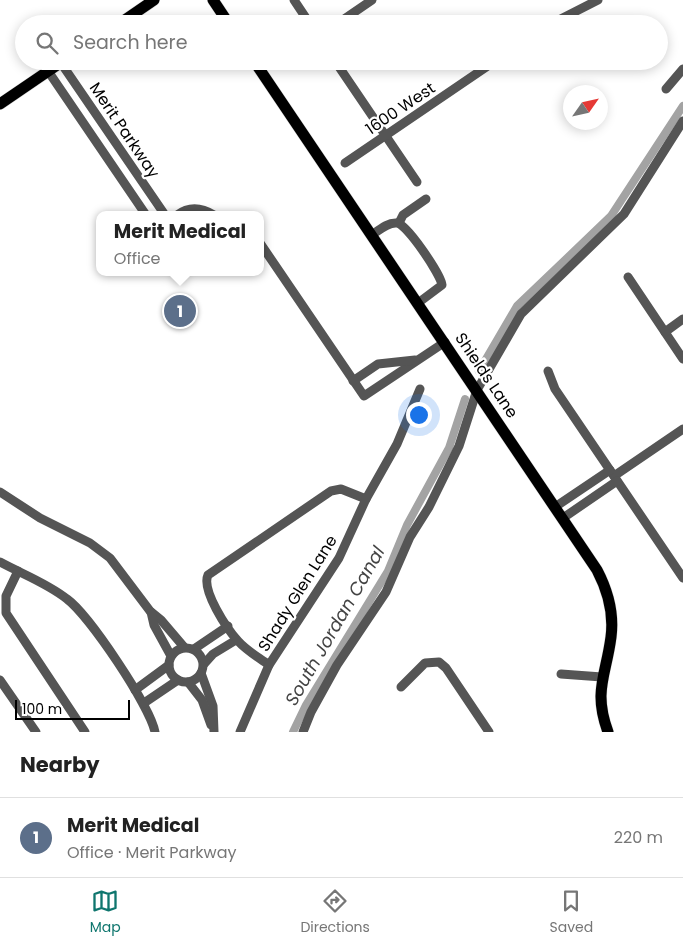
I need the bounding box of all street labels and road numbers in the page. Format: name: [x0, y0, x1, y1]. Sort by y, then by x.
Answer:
street label: 1600 West: [361, 77, 440, 140]
street label: Merit Parkway: [84, 78, 165, 183]
street label: Shields Lane: [449, 328, 524, 423]
street label: Shady Glen Lane: [252, 531, 343, 656]

